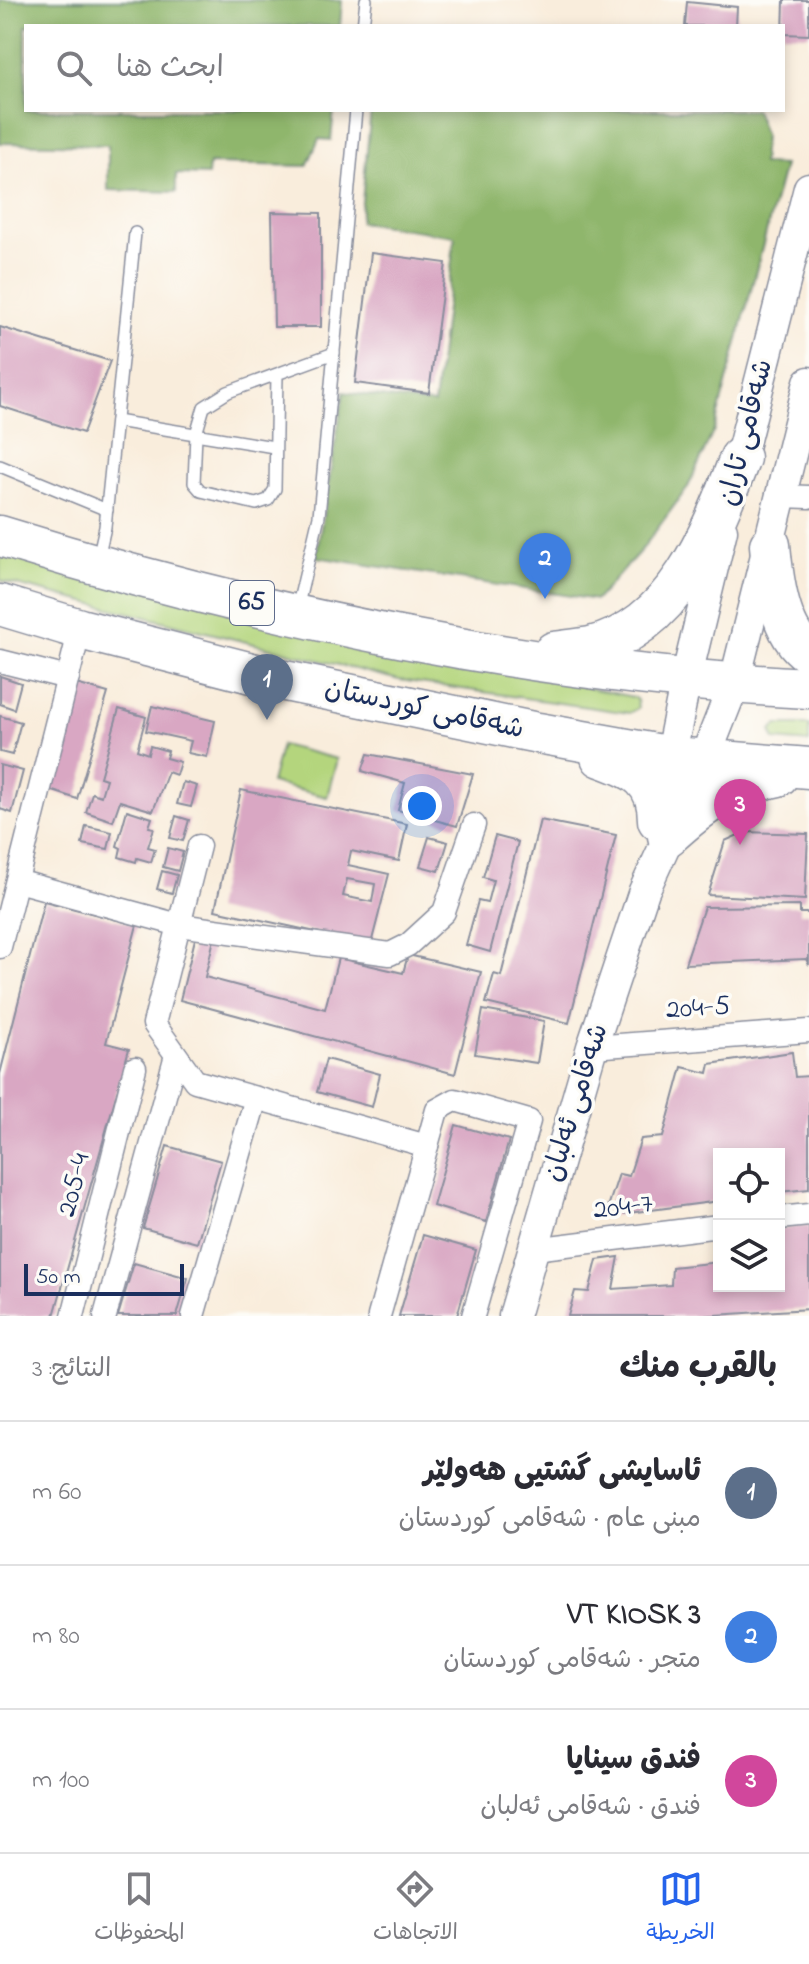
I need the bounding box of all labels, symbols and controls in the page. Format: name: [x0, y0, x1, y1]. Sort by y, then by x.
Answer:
search box: [24, 24, 785, 112]
icon: search: [52, 46, 96, 90]
text: ابحث هنا: [116, 47, 224, 91]
street label: شەقامی تاران: [709, 355, 785, 511]
pin: 2: [519, 533, 571, 599]
road number: 65: [230, 581, 274, 625]
pin: 1: [241, 654, 293, 720]
street label: شەقامی کوردستان: [320, 669, 528, 751]
pin: 3: [714, 779, 766, 845]
your location: [402, 786, 442, 826]
street label: 204-5: [665, 986, 731, 1032]
street label: شەقامی ئەلبان: [534, 1019, 620, 1187]
map controls: [713, 1148, 785, 1292]
button: locate: [713, 1148, 785, 1220]
street label: 205-4: [47, 1149, 103, 1221]
street label: 204-7: [591, 1184, 656, 1232]
button: layers: [713, 1220, 785, 1292]
scale bar: [24, 1260, 184, 1296]
text: 50 m: [36, 1262, 81, 1294]
text: بالقرب منك: [619, 1344, 777, 1394]
text: النتائج: 3: [32, 1351, 111, 1389]
text: ئاسایشی گشتیی هەولێر: [424, 1451, 701, 1495]
text: 60 m: [32, 1474, 81, 1512]
text: 1: [747, 1474, 755, 1512]
text: مبنى عام · شەقامی کوردستان: [398, 1501, 701, 1539]
text: VT KIOSK 3: [567, 1594, 701, 1638]
text: 80 m: [32, 1618, 80, 1656]
text: 2: [745, 1618, 757, 1656]
text: متجر · شەقامی کوردستان: [443, 1642, 701, 1680]
text: فندق سينايا: [566, 1739, 701, 1783]
text: 100 m: [32, 1762, 89, 1800]
text: 3: [746, 1762, 756, 1800]
text: فندق · شەقامی ئەلبان: [480, 1789, 701, 1827]
tab: المحفوظات: [94, 1867, 185, 1951]
tab: الاتجاهات: [373, 1867, 458, 1951]
tab: الخريطة: [646, 1867, 715, 1951]

